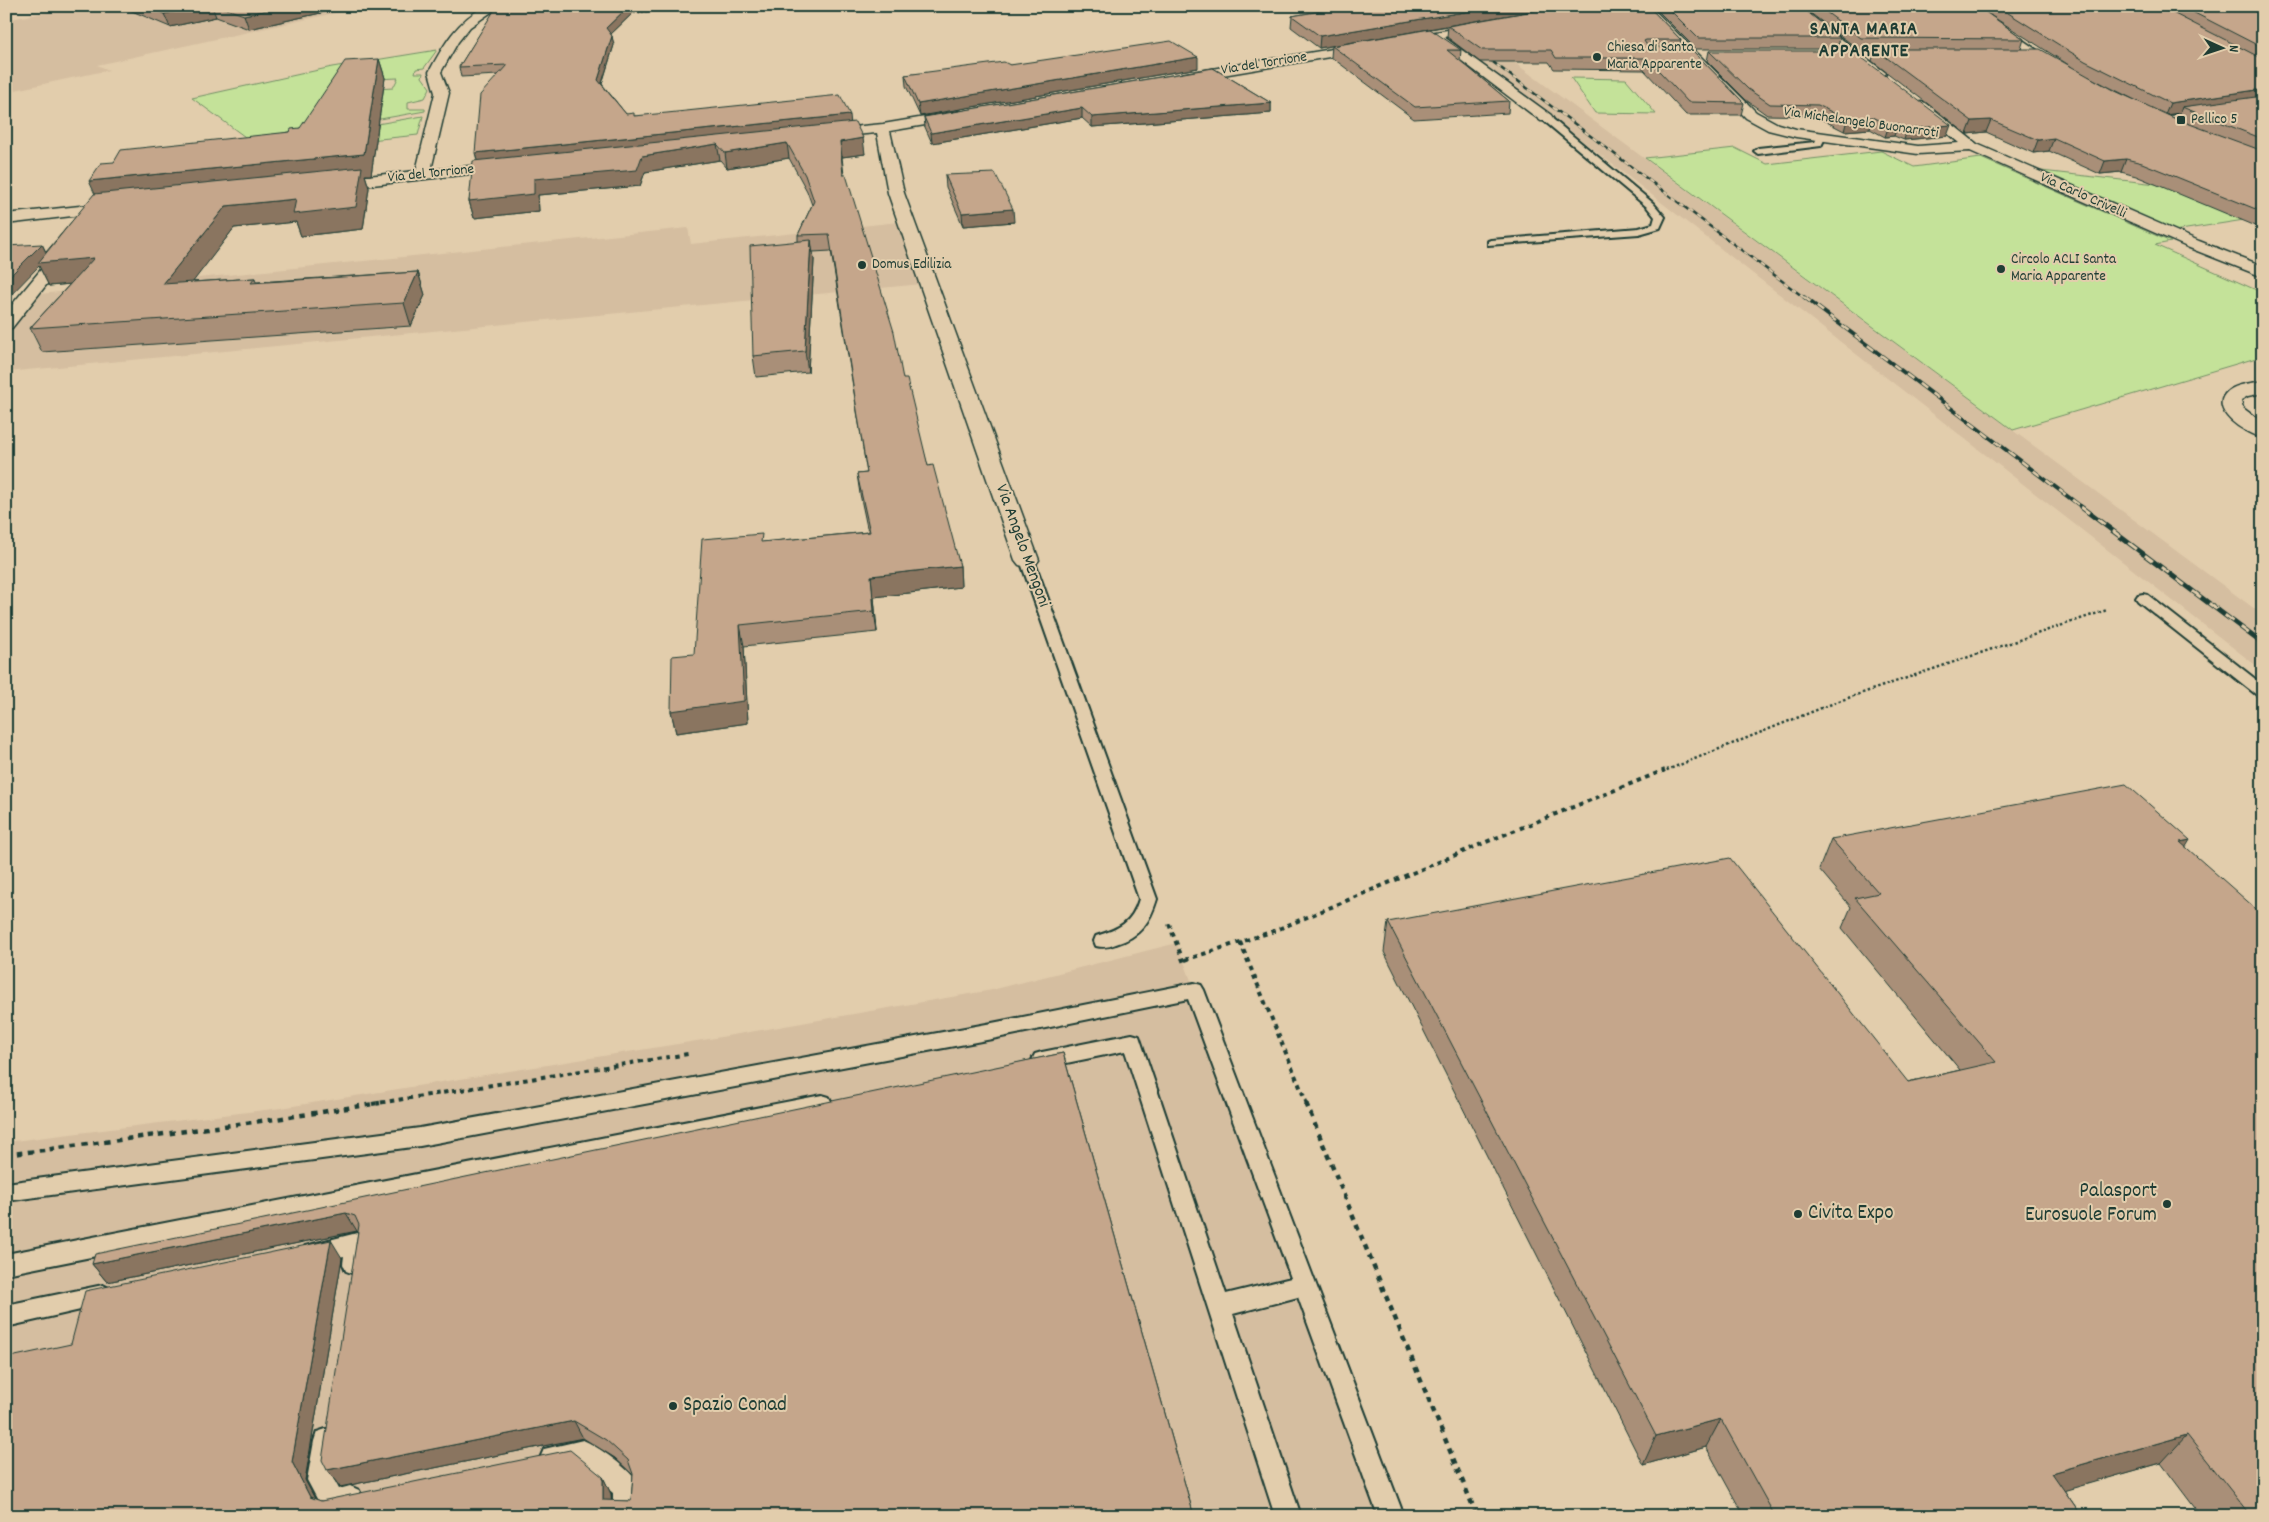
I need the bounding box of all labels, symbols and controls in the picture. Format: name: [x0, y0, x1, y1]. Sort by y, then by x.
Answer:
district label: SANTA MARIA APPARENTE: [1810, 17, 1918, 66]
north arrow: [2196, 22, 2246, 72]
place label: Chiesa di Santa Maria Apparente: [1607, 37, 1702, 76]
text: N: [2223, 45, 2243, 53]
street label: Via del Torrione: [1220, 46, 1309, 82]
marker: Chiesa di Santa Maria Apparente: [1591, 51, 1603, 63]
street label: Via Michelangelo Buonarroti: [1782, 101, 1940, 145]
place label: Pellico 5: [2191, 109, 2237, 131]
marker: Pellico 5: [2175, 114, 2187, 126]
street label: Via del Torrione: [387, 158, 476, 189]
street label: Via Carlo Crivelli: [2036, 167, 2130, 225]
place label: Circolo ACLI Santa Maria Apparente: [2011, 249, 2117, 288]
place label: Domus Edilizia: [872, 254, 952, 276]
marker: Domus Edilizia: [856, 259, 868, 271]
marker: Circolo ACLI Santa Maria Apparente: [1995, 263, 2007, 275]
street label: Via Angelo Mengoni: [988, 481, 1056, 611]
place label: Palasport Eurosuole Forum: [2025, 1177, 2157, 1231]
marker: Palasport Eurosuole Forum: [2161, 1198, 2173, 1210]
place label: Civita Expo: [1808, 1199, 1894, 1229]
marker: Civita Expo: [1792, 1208, 1804, 1220]
place label: Spazio Conad: [683, 1391, 787, 1421]
marker: Spazio Conad: [667, 1400, 679, 1412]

